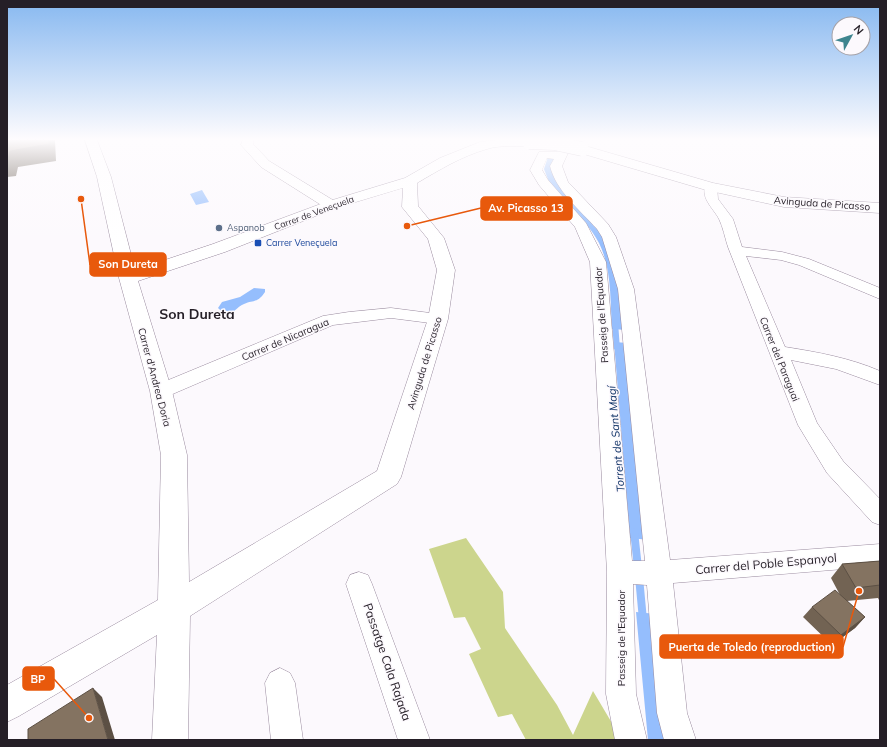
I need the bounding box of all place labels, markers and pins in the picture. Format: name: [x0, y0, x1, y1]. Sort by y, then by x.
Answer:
callout: Av. Picasso 13: [481, 197, 572, 220]
place label: Aspanob: [227, 222, 265, 233]
marker: Aspanob: [214, 223, 224, 233]
place label: Carrer Veneçuela: [266, 237, 337, 248]
marker: Carrer Veneçuela: [253, 238, 263, 248]
callout: Son Dureta: [90, 253, 166, 276]
callout: Puerta de Toledo (reproduction): [660, 635, 843, 658]
callout: BP: [23, 667, 54, 690]

